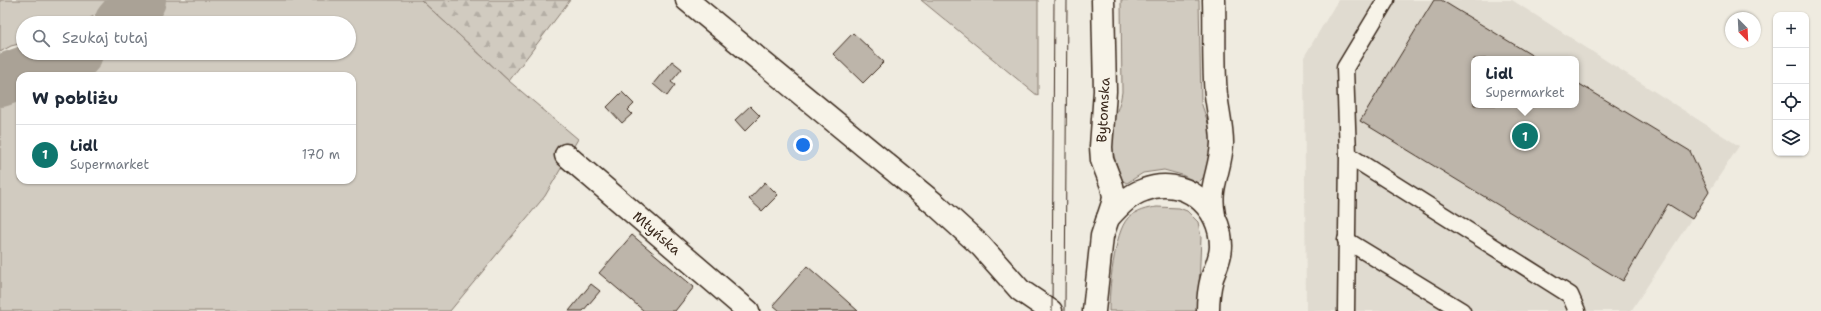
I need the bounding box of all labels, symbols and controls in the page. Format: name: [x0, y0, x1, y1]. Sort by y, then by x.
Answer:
north arrow: [1725, 12, 1761, 48]
map controls: [1773, 12, 1809, 156]
button: +: [1773, 12, 1809, 48]
search box: [16, 16, 356, 60]
icon: search: [30, 27, 52, 49]
text: Szukaj tutaj: [62, 28, 148, 48]
button: −: [1773, 48, 1809, 84]
popup: [1471, 56, 1579, 108]
text: Lidl: [1485, 64, 1513, 84]
street label: Bytomska: [1092, 77, 1114, 143]
text: Supermarket: [1485, 84, 1565, 101]
button: locate: [1773, 84, 1809, 120]
text: W pobliżu: [32, 87, 118, 109]
button: layers: [1773, 120, 1809, 156]
pin: 1: [1512, 121, 1538, 151]
your location: [793, 135, 813, 155]
text: Lidl: [70, 136, 98, 156]
text: 1: [42, 146, 48, 163]
text: 170 m: [302, 146, 340, 163]
text: Supermarket: [70, 156, 149, 173]
street label: Młyńska: [629, 207, 685, 259]

